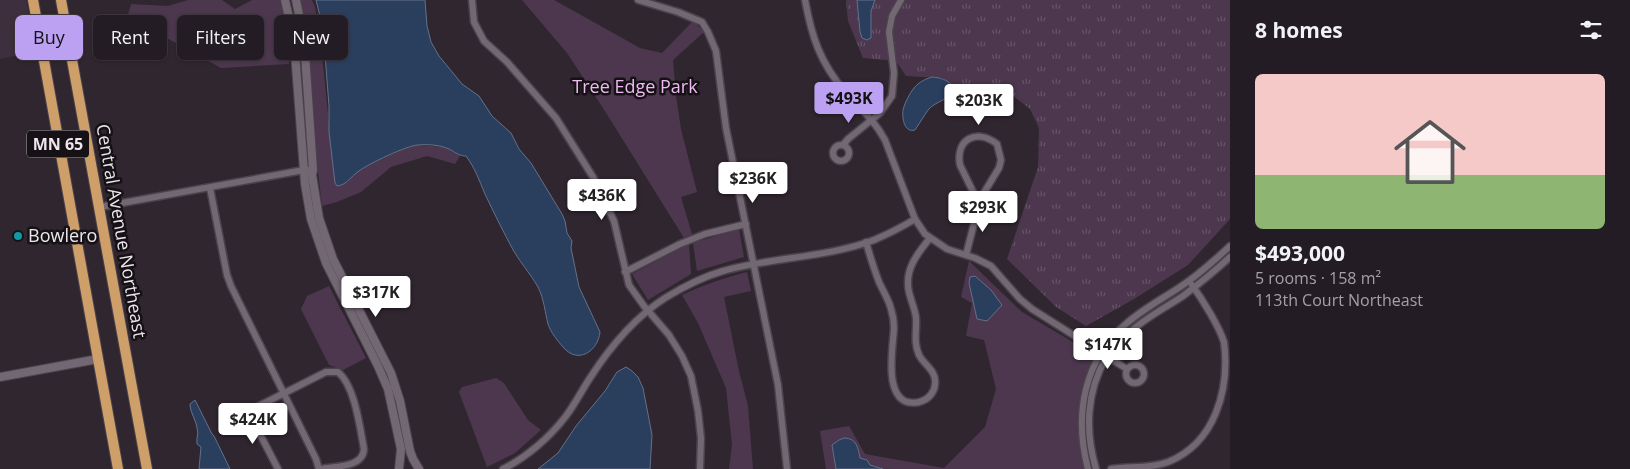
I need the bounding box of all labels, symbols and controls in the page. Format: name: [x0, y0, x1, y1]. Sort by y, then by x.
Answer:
chip: Buy: [15, 15, 83, 60]
chip: Rent: [93, 15, 167, 60]
chip: Filters: [177, 15, 264, 60]
chip: New: [274, 15, 348, 60]
text: 8 homes: [1255, 16, 1343, 44]
icon: filters: [1577, 16, 1605, 44]
park label: Tree Edge Park: [572, 74, 698, 98]
pin: $493K: [814, 82, 884, 124]
pin: $203K: [944, 84, 1014, 126]
text: $493K: [825, 87, 873, 109]
text: $203K: [955, 89, 1003, 111]
icon: home: [1385, 107, 1475, 197]
street label: Central Avenue Northeast: [91, 122, 153, 340]
road number: MN 65: [27, 130, 89, 158]
pin: $236K: [718, 162, 788, 204]
text: $236K: [729, 167, 777, 189]
pin: $436K: [567, 178, 637, 221]
text: $436K: [578, 184, 626, 206]
pin: $293K: [948, 190, 1018, 233]
text: $293K: [959, 196, 1007, 218]
place label: Bowlero: [28, 223, 97, 247]
marker: Bowlero: [12, 230, 24, 242]
text: $493,000: [1255, 239, 1345, 267]
text: 5 rooms · 158 m²: [1255, 267, 1381, 289]
pin: $317K: [341, 276, 411, 318]
text: $317K: [352, 281, 400, 303]
text: 113th Court Northeast: [1255, 289, 1423, 311]
pin: $147K: [1073, 328, 1143, 370]
text: $147K: [1084, 333, 1132, 355]
pin: $424K: [218, 402, 288, 445]
text: $424K: [229, 408, 277, 430]

